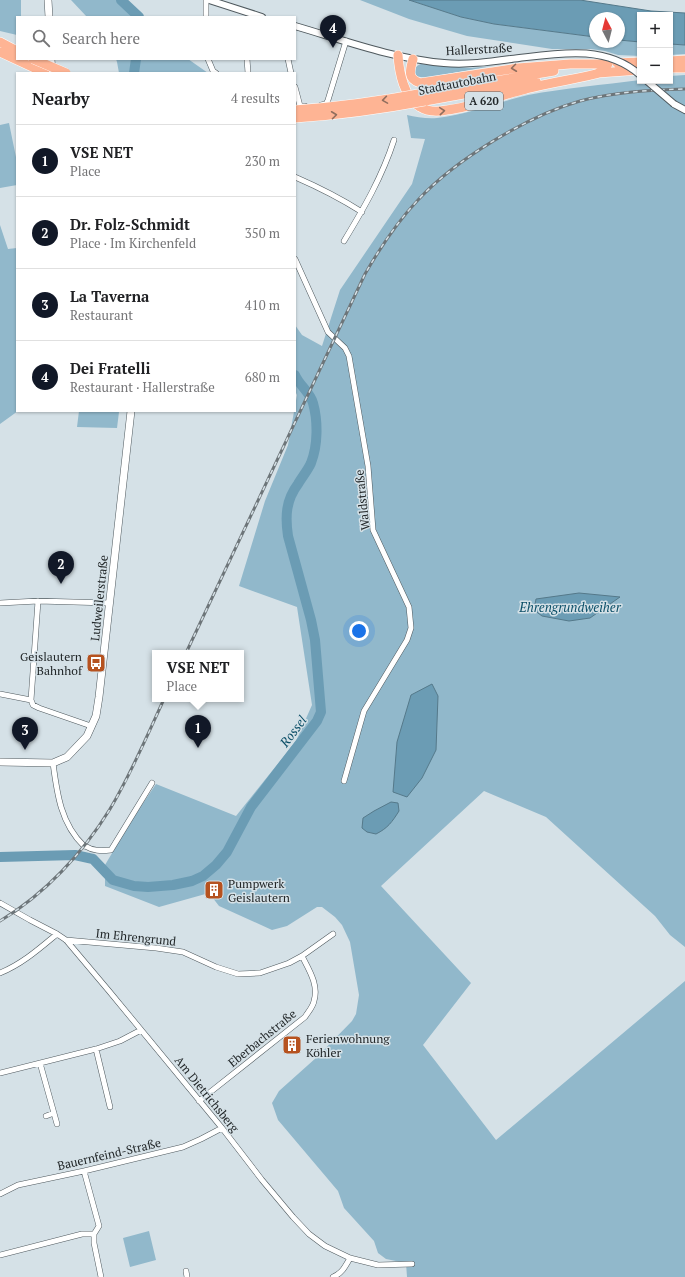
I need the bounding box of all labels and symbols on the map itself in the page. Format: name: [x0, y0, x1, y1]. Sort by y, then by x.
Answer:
north arrow: [589, 12, 625, 48]
pin: 4: [320, 15, 346, 48]
street label: Hallerstraße: [445, 40, 513, 58]
one-way arrow: [511, 63, 517, 72]
street label: Stadtautobahn: [417, 68, 497, 98]
road number: A 620: [465, 92, 503, 110]
one-way arrow: [382, 95, 388, 104]
one-way arrow: [439, 106, 445, 115]
one-way arrow: [331, 111, 337, 120]
street label: Waldstraße: [351, 469, 373, 531]
pin: 2: [48, 551, 74, 584]
street label: Ludweilerstraße: [87, 554, 111, 642]
water label: Ehrengrundweiher: [518, 598, 622, 616]
your location: [349, 621, 369, 641]
place label: Geislautern Bahnhof: [20, 649, 83, 678]
bus stop icon: Geislautern Bahnhof: [85, 652, 107, 674]
water label: Rossel: [275, 711, 311, 751]
pin: 1: [185, 715, 211, 748]
pin: 3: [12, 717, 38, 750]
place label: Pumpwerk Geislautern: [228, 876, 290, 905]
building icon: Pumpwerk Geislautern: [203, 879, 225, 901]
street label: Im Ehrengrund: [95, 925, 177, 949]
street label: Eberbachstraße: [225, 1006, 299, 1070]
place label: Ferienwohnung Köhler: [306, 1031, 390, 1060]
building icon: Ferienwohnung Köhler: [281, 1034, 303, 1056]
street label: Am Dietrichsberg: [172, 1053, 243, 1136]
street label: Bauernfeind-Straße: [56, 1135, 162, 1173]

